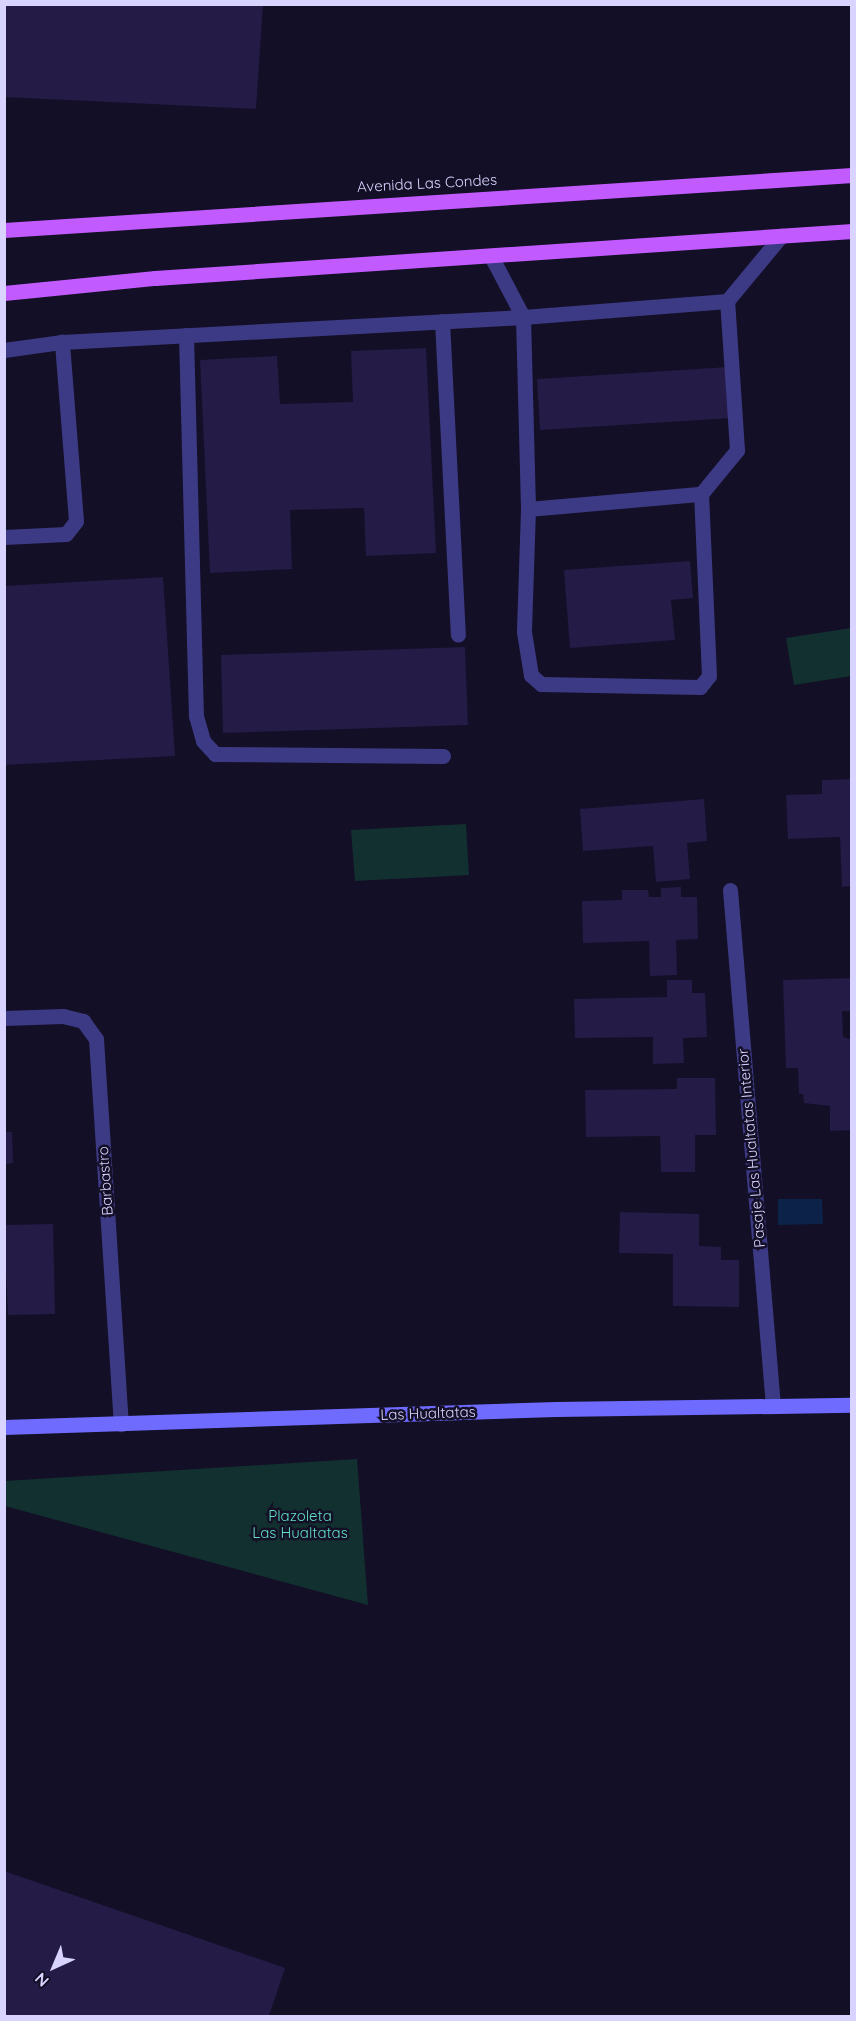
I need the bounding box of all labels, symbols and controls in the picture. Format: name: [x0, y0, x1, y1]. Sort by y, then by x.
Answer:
street label: Avenida Las Condes: [357, 170, 497, 196]
street label: Pasaje Las Hualtatas Interior: [733, 1048, 769, 1248]
street label: Barbastro: [94, 1146, 116, 1216]
street label: Las Hualtatas: [380, 1402, 476, 1424]
park label: Plazoleta Las Hualtatas: [252, 1506, 348, 1541]
north arrow: [24, 1937, 84, 1997]
text: N: [30, 1969, 53, 1991]

